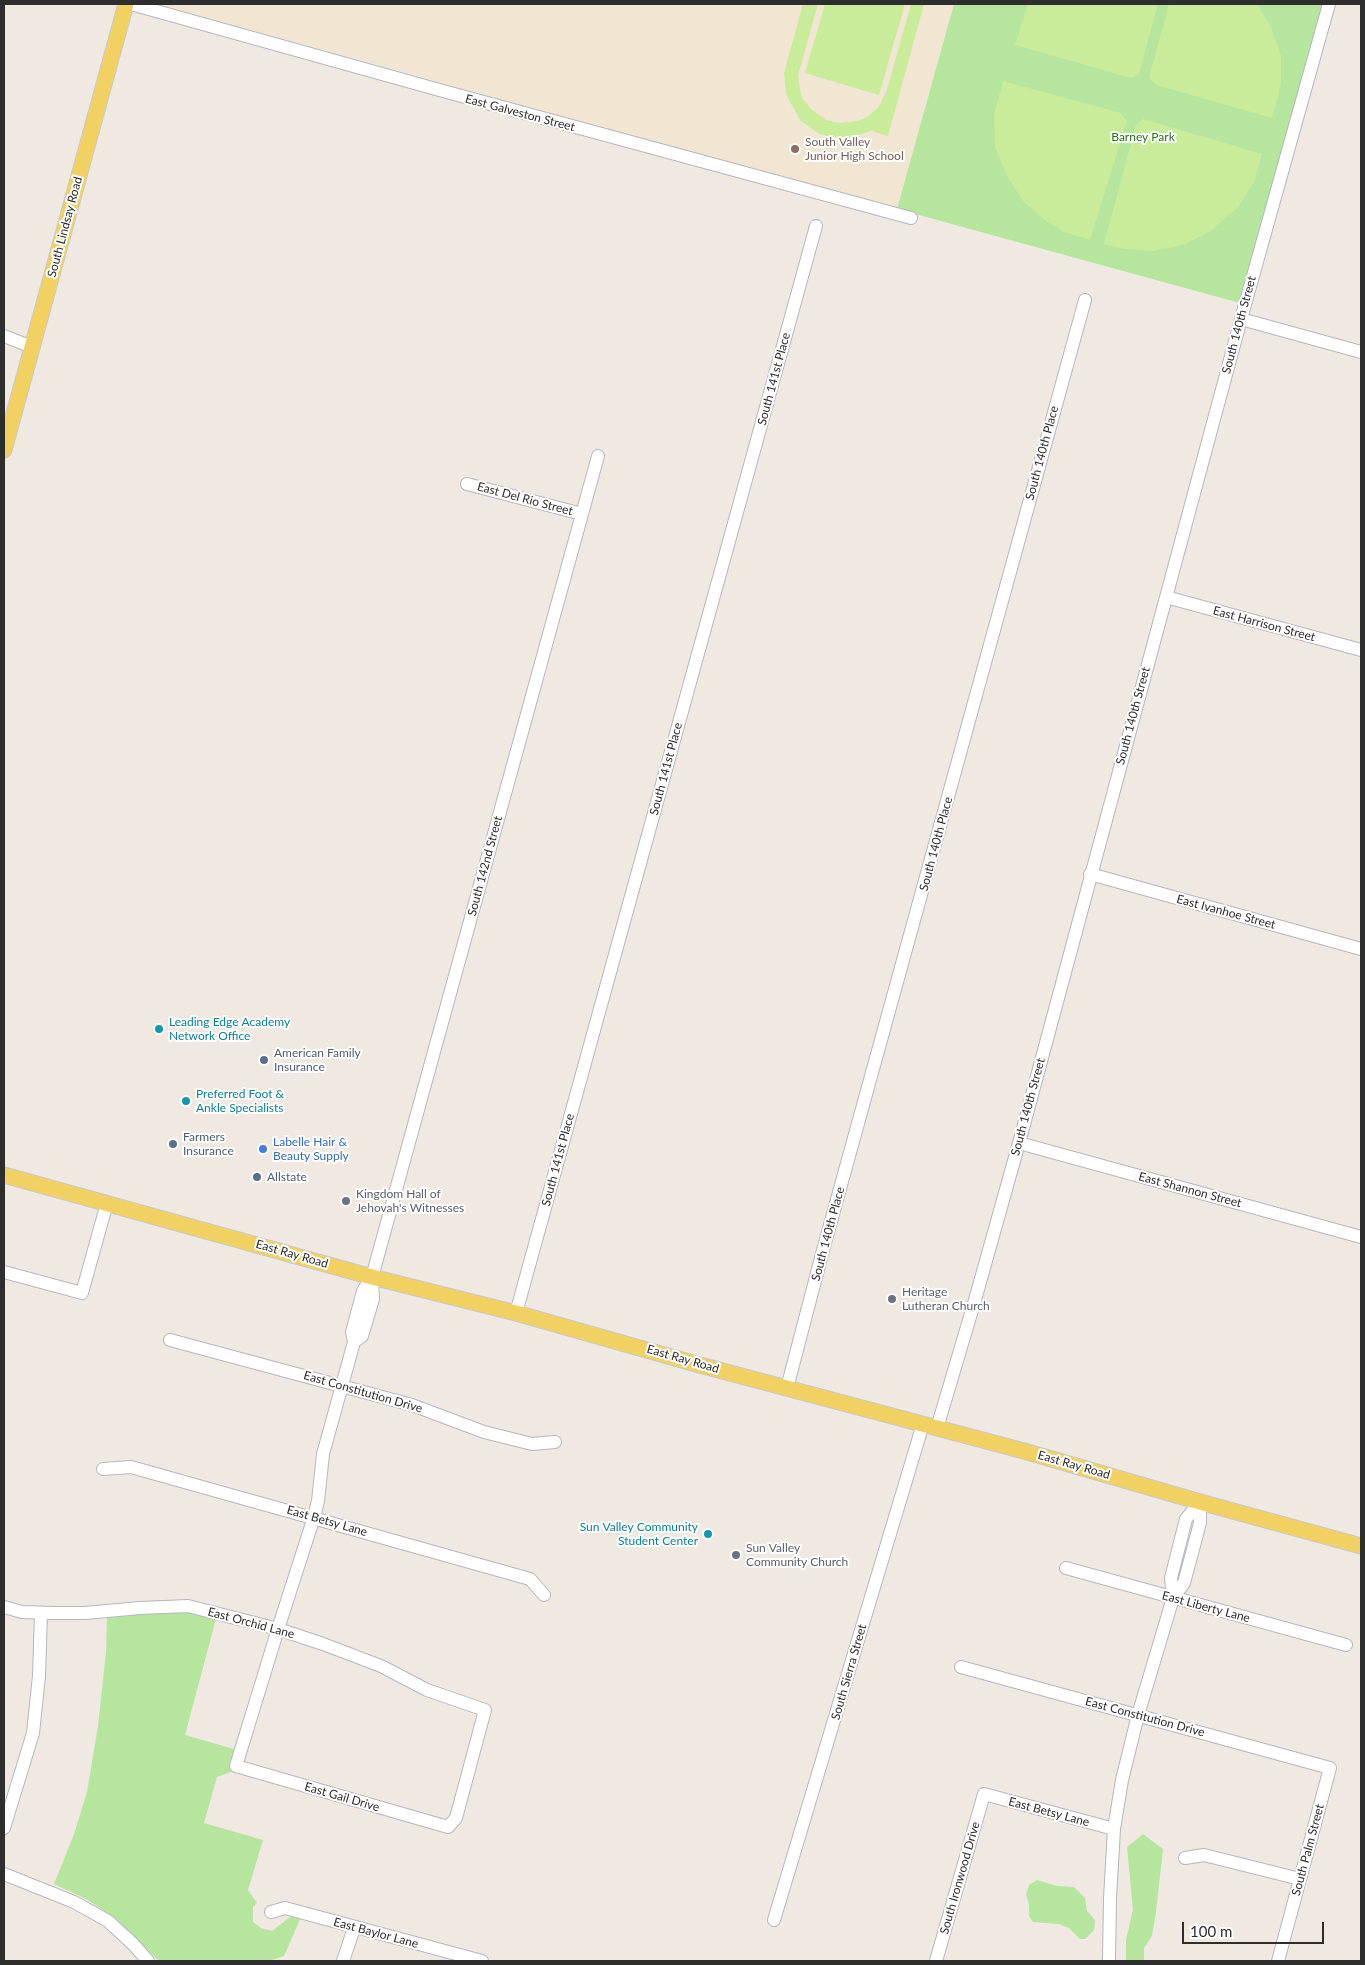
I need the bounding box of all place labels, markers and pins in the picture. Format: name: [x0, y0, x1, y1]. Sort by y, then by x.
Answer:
place label: South Valley Junior High School: [805, 135, 904, 163]
marker: South Valley Junior High School: [789, 143, 801, 155]
place label: Leading Edge Academy Network Office: [169, 1015, 290, 1043]
marker: Leading Edge Academy Network Office: [153, 1023, 165, 1035]
place label: American Family Insurance: [274, 1046, 361, 1074]
marker: American Family Insurance: [258, 1054, 270, 1066]
place label: Preferred Foot & Ankle Specialists: [196, 1087, 284, 1115]
marker: Preferred Foot & Ankle Specialists: [180, 1095, 192, 1107]
place label: Farmers Insurance: [183, 1130, 234, 1158]
place label: Labelle Hair & Beauty Supply: [273, 1135, 349, 1163]
marker: Farmers Insurance: [167, 1138, 179, 1150]
marker: Labelle Hair & Beauty Supply: [257, 1143, 269, 1155]
place label: Allstate: [267, 1170, 307, 1184]
marker: Allstate: [251, 1171, 263, 1183]
place label: Kingdom Hall of Jehovah's Witnesses: [356, 1187, 464, 1215]
marker: Kingdom Hall of Jehovah's Witnesses: [340, 1195, 352, 1207]
place label: Heritage Lutheran Church: [902, 1285, 990, 1313]
marker: Heritage Lutheran Church: [886, 1293, 898, 1305]
place label: Sun Valley Community Student Center: [580, 1520, 698, 1548]
marker: Sun Valley Community Student Center: [702, 1528, 714, 1540]
place label: Sun Valley Community Church: [746, 1541, 848, 1569]
marker: Sun Valley Community Church: [730, 1549, 742, 1561]

